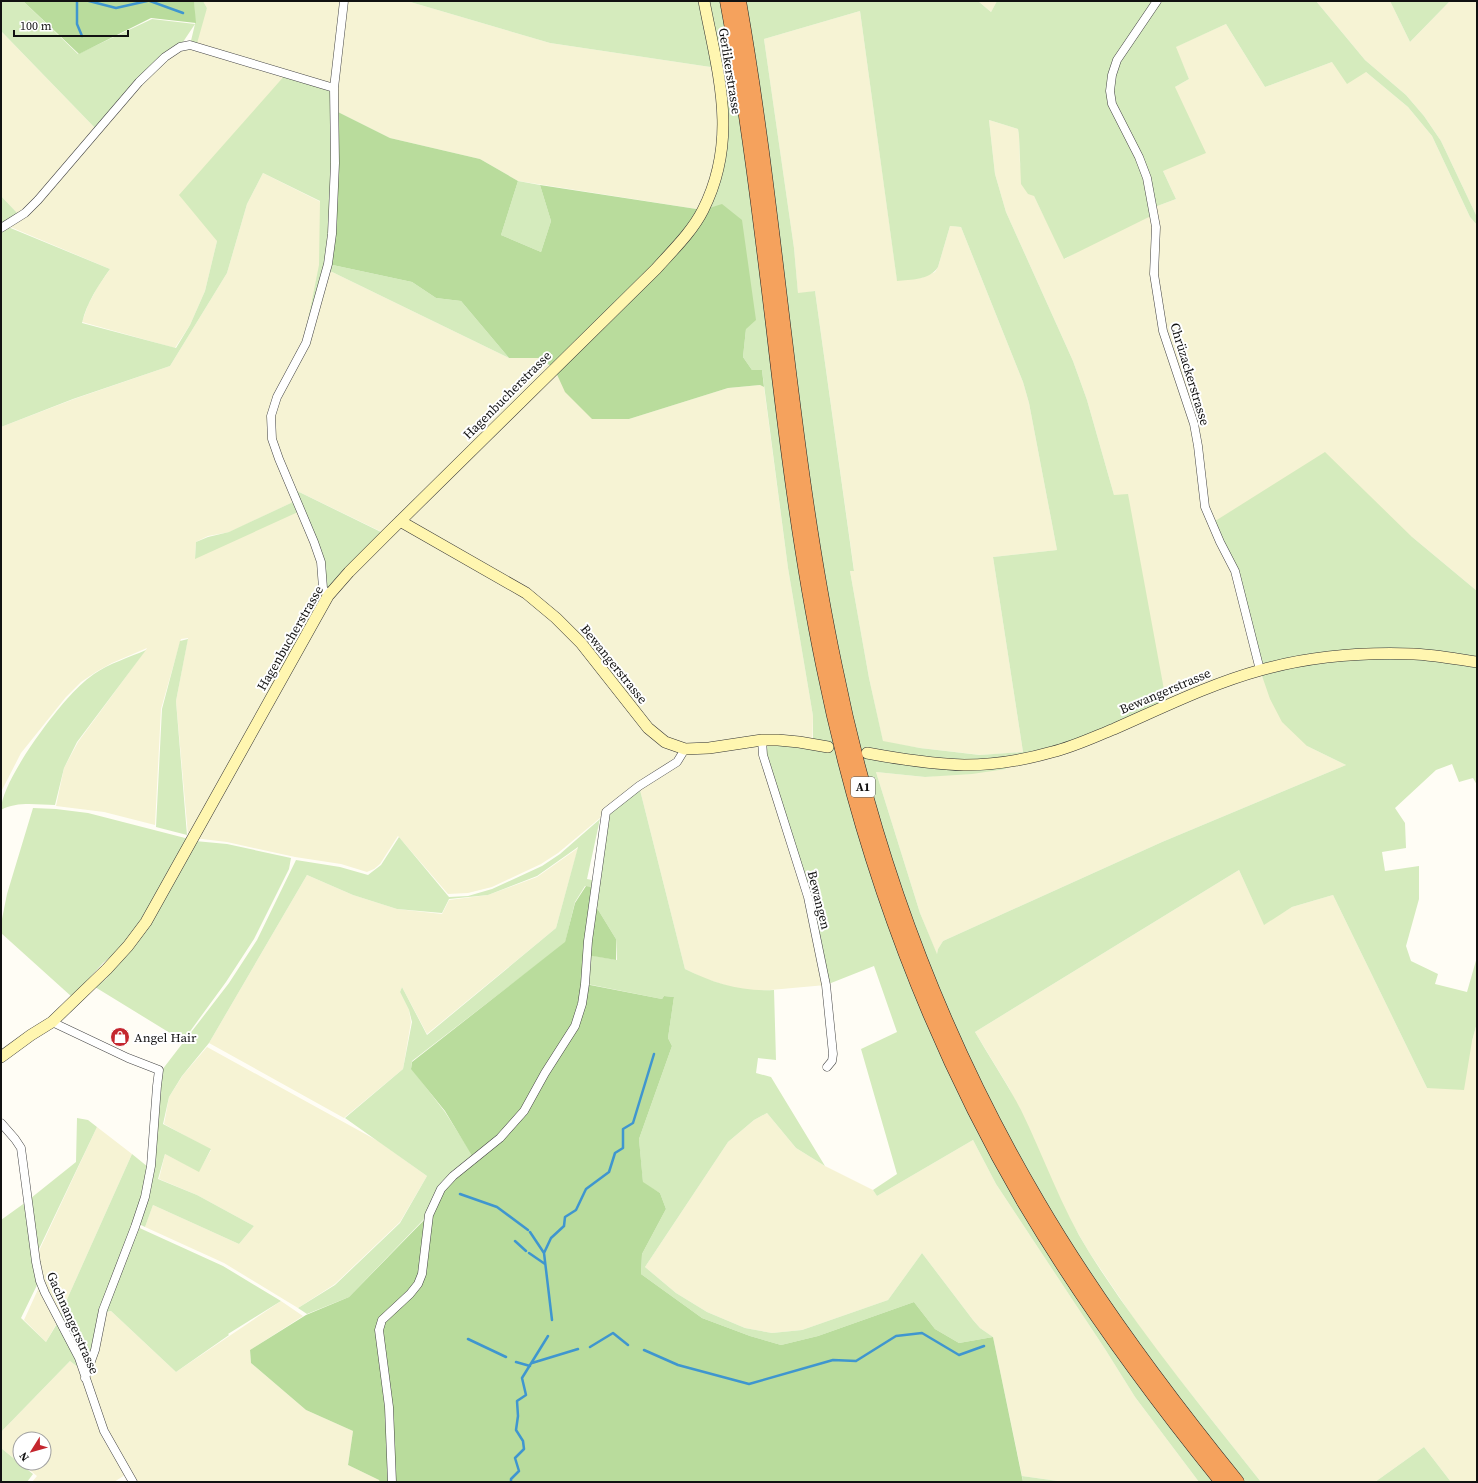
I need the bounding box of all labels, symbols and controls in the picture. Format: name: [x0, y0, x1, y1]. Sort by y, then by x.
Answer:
scale bar: [14, 12, 128, 38]
text: 100 m: [20, 18, 52, 34]
street label: Gerlikerstrasse: [715, 27, 745, 116]
street label: Chrüzackerstrasse: [1166, 321, 1214, 428]
street label: Hagenbucherstrasse: [459, 347, 555, 443]
street label: Hagenbucherstrasse: [253, 582, 327, 693]
street label: Bewangerstrasse: [577, 621, 651, 707]
street label: Bewangerstrasse: [1117, 664, 1213, 718]
road number: A1: [851, 777, 875, 797]
street label: Bewangen: [804, 869, 835, 931]
shop icon: Angel Hair: [109, 1026, 131, 1048]
place label: Angel Hair: [134, 1029, 197, 1046]
street label: Gachnangerstrasse: [43, 1269, 103, 1377]
north arrow: [12, 1431, 52, 1471]
text: N: [16, 1449, 33, 1464]

